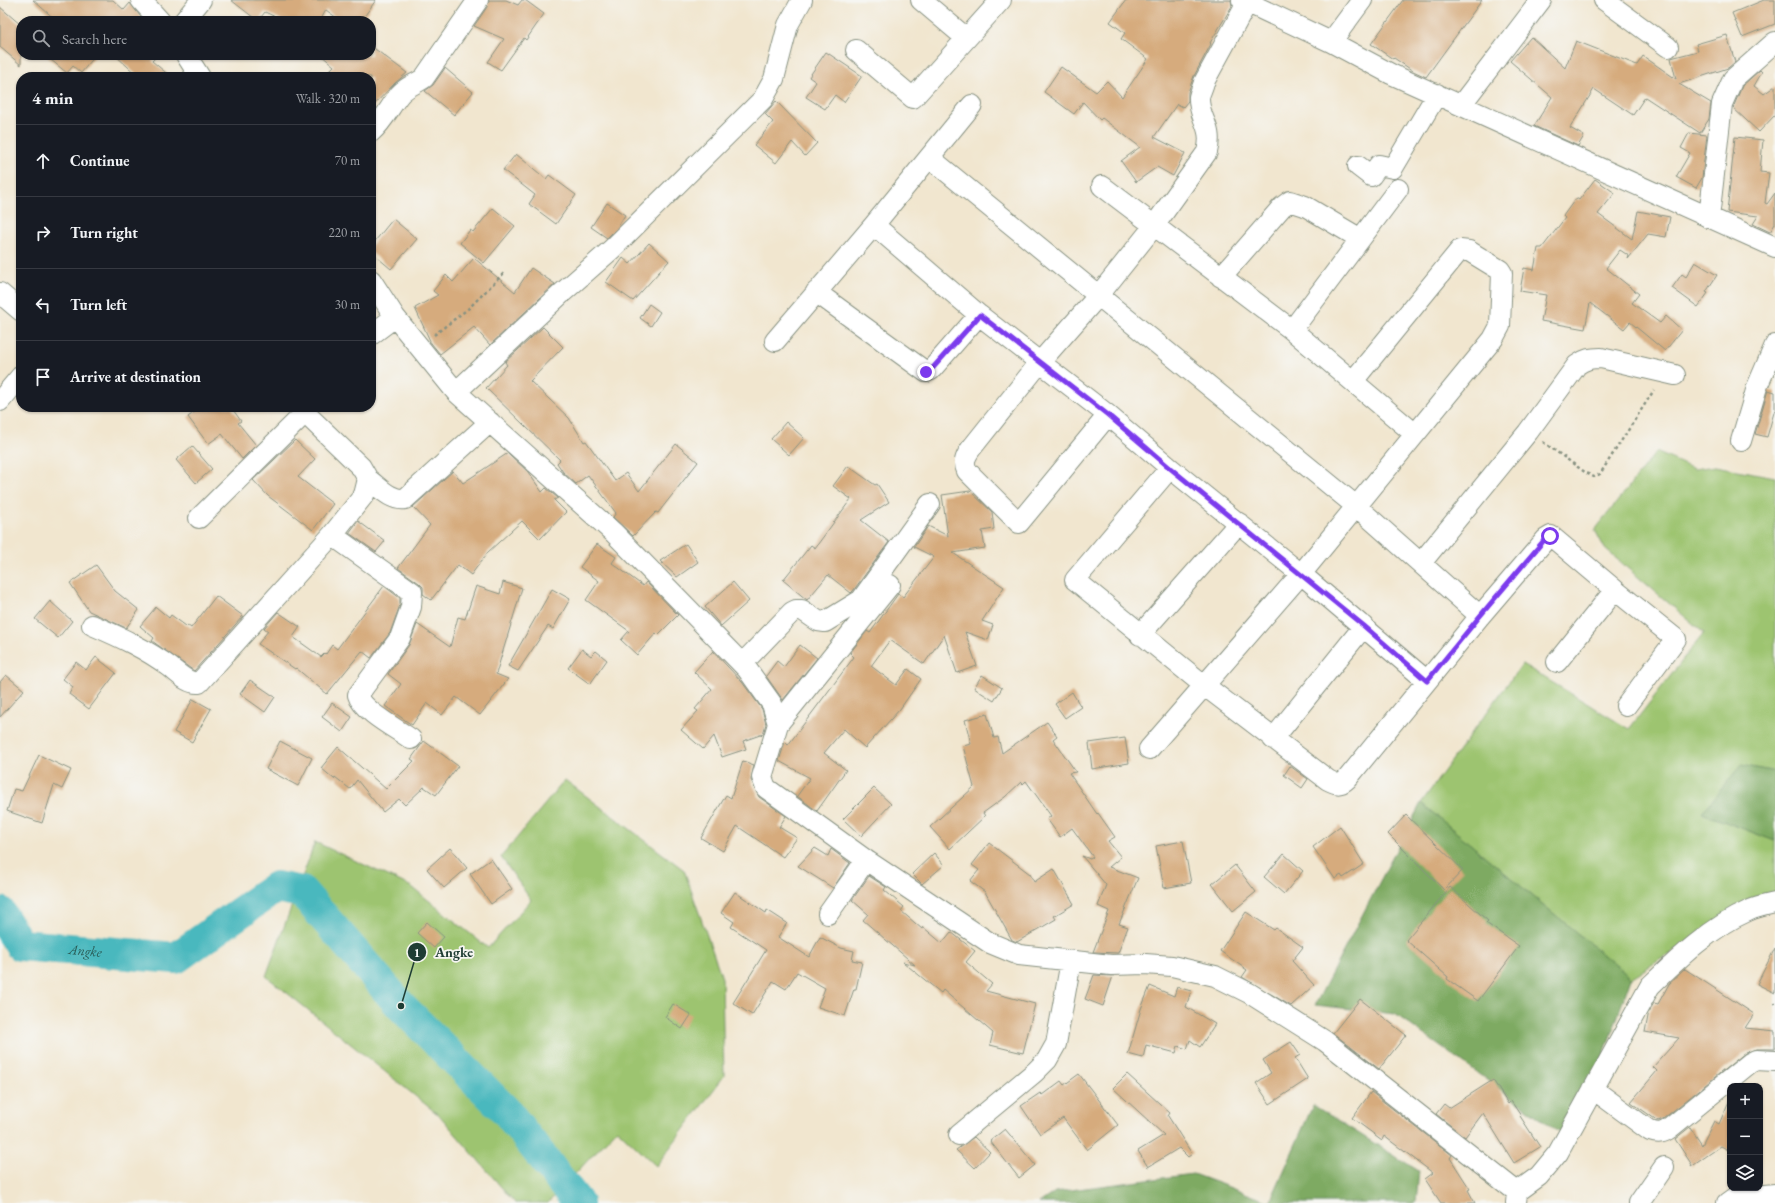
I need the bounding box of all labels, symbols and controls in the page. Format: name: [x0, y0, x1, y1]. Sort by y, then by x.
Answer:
search box: [16, 16, 376, 60]
icon: search: [30, 27, 52, 49]
text: Search here: [62, 29, 127, 48]
text: 4 min: [32, 87, 73, 109]
text: Walk · 320 m: [296, 90, 360, 107]
icon: ahead: [32, 150, 54, 172]
text: Continue: [70, 151, 130, 170]
text: 70 m: [335, 152, 360, 169]
icon: right: [32, 222, 54, 244]
text: Turn right: [70, 223, 138, 242]
text: 220 m: [329, 224, 360, 241]
icon: left: [32, 294, 54, 316]
text: Turn left: [70, 295, 127, 314]
text: 30 m: [335, 296, 360, 313]
route end: [917, 363, 935, 381]
icon: arrive: [32, 366, 54, 388]
text: Arrive at destination: [70, 367, 201, 386]
route start: [1541, 527, 1559, 545]
callout: Angke: [407, 939, 481, 965]
water label: Angke: [67, 940, 103, 961]
text: Angke: [434, 943, 473, 961]
text: 1: [414, 945, 420, 961]
map controls: [1727, 1083, 1763, 1191]
button: +: [1727, 1083, 1763, 1119]
button: −: [1727, 1119, 1763, 1155]
button: layers: [1727, 1155, 1763, 1191]

